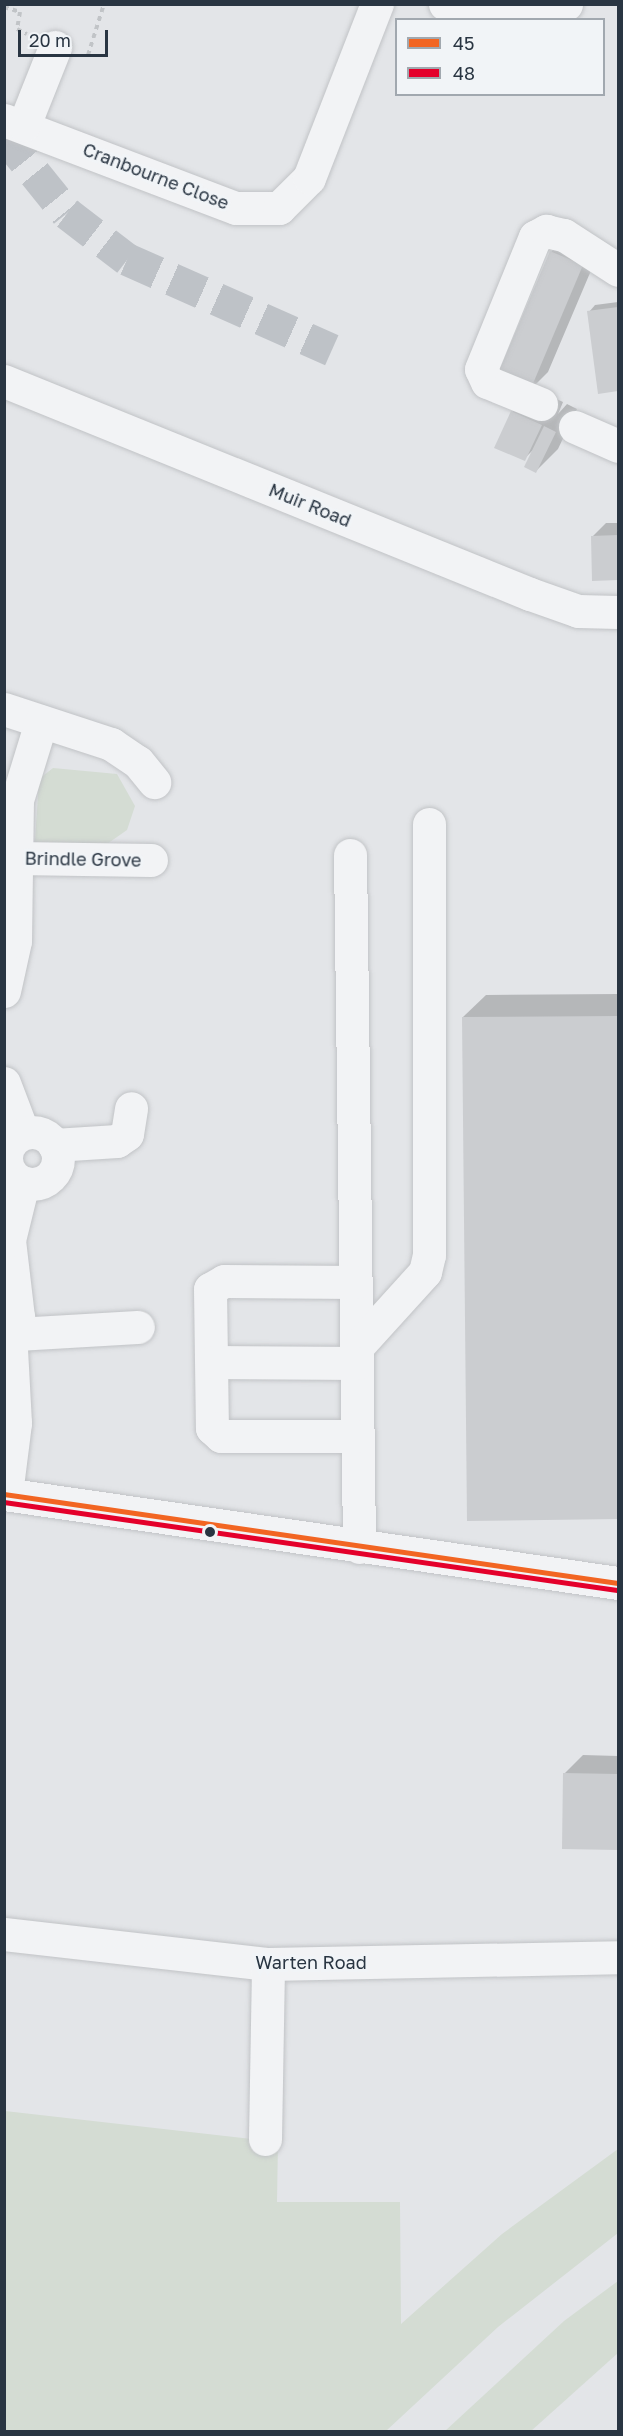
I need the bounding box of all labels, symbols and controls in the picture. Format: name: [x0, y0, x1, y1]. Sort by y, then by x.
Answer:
scale bar: [21, 18, 111, 56]
legend: [395, 18, 605, 96]
text: 20 m: [29, 29, 71, 51]
text: 45: [453, 32, 474, 54]
text: 48: [453, 62, 475, 84]
street label: Cranbourne Close: [80, 138, 232, 214]
street label: Muir Road: [266, 479, 354, 531]
street label: Brindle Grove: [24, 847, 142, 871]
unlabelled marker: [204, 1526, 216, 1538]
street label: Warten Road: [255, 1951, 367, 1973]

